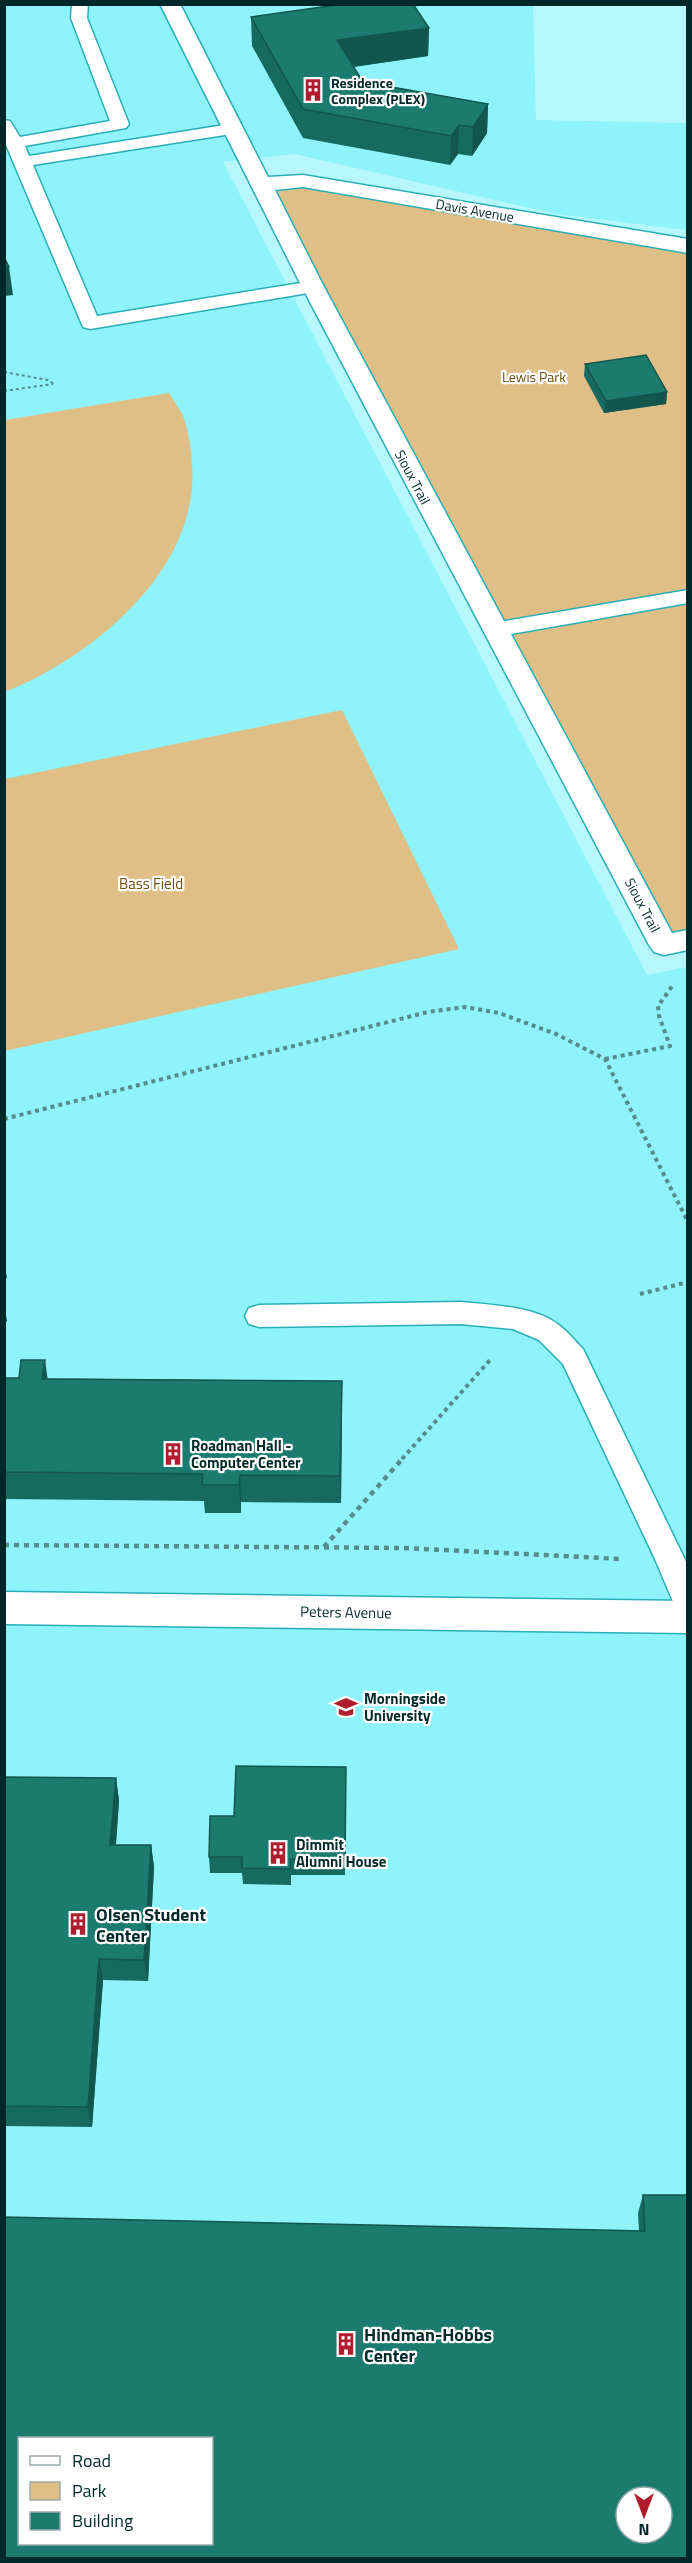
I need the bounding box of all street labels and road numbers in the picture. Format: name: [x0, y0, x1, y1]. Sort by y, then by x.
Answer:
street label: Davis Avenue: [434, 193, 516, 227]
street label: Sioux Trail: [390, 446, 436, 508]
street label: Sioux Trail: [620, 874, 666, 936]
street label: Peters Avenue: [300, 1600, 392, 1624]

